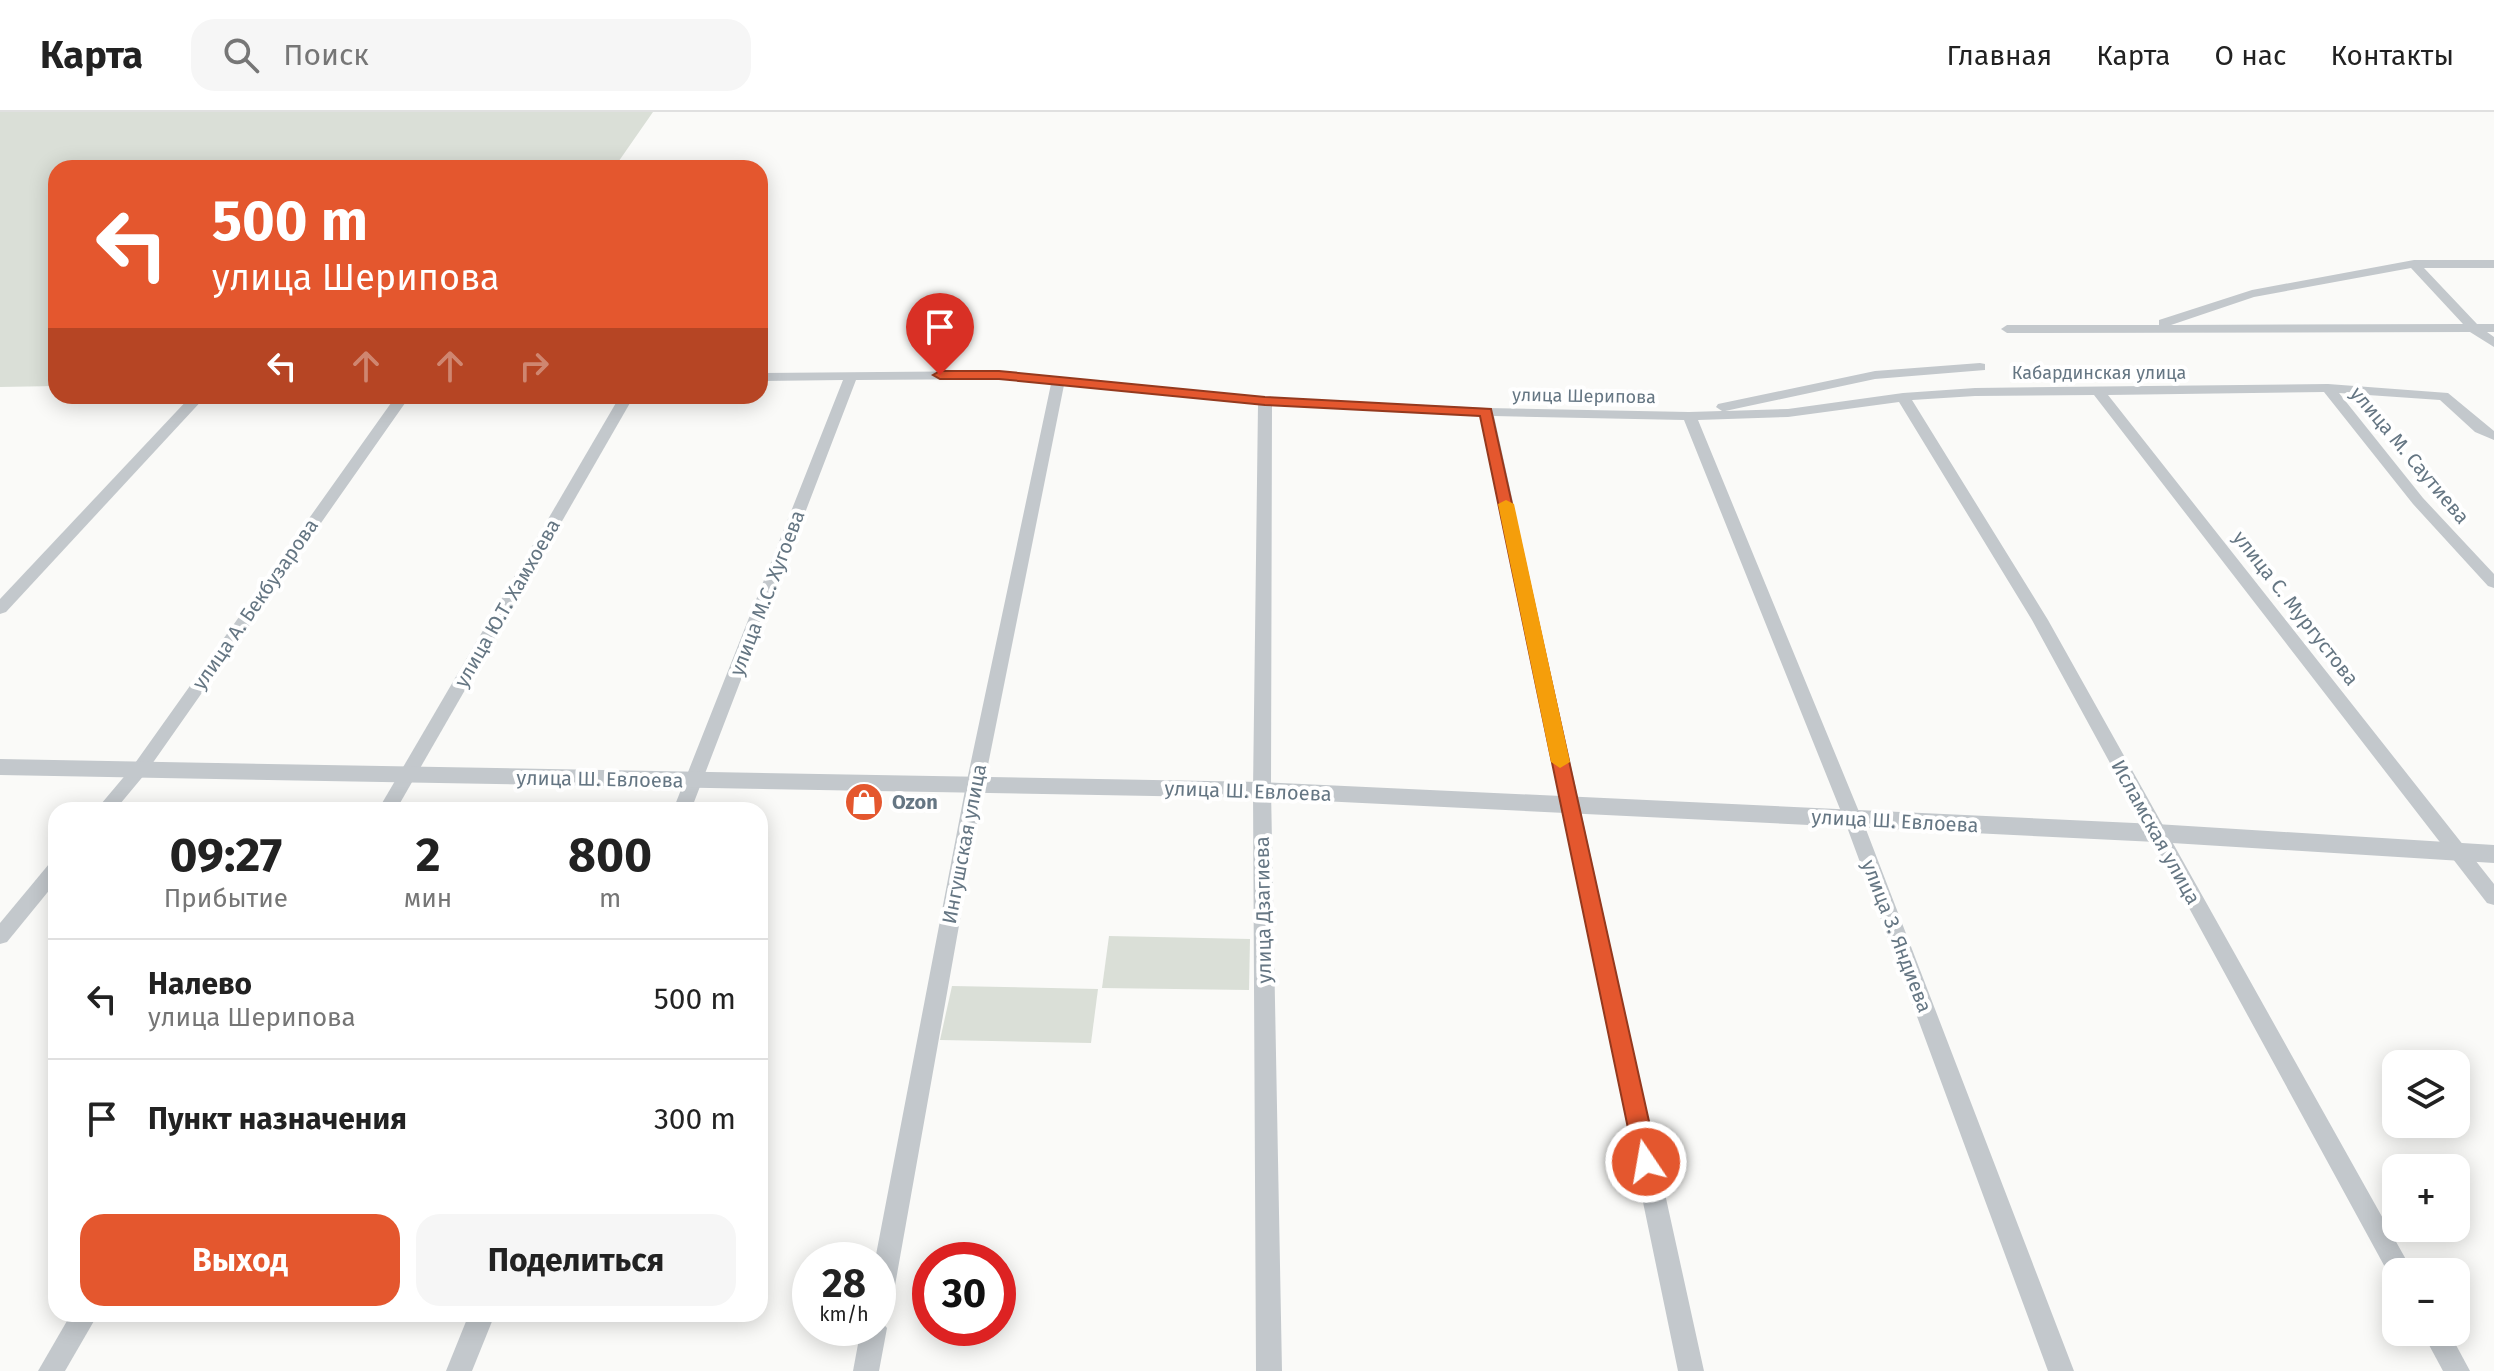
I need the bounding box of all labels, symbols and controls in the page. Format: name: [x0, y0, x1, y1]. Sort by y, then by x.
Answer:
search box: [191, 19, 751, 91]
text: Карта: [40, 32, 143, 78]
icon: search: [219, 33, 263, 77]
text: Поиск: [283, 37, 369, 73]
text: Главная: [1946, 39, 2052, 72]
text: Карта: [2096, 39, 2170, 72]
text: О нас: [2214, 39, 2286, 72]
text: Контакты: [2330, 39, 2454, 72]
text: 500 m: [212, 188, 368, 255]
icon: left: [80, 192, 184, 296]
text: улица Шерипова: [212, 256, 500, 300]
pin: [906, 293, 974, 375]
icon: arrive: [918, 305, 962, 349]
icon: left: [260, 344, 304, 388]
icon: ahead: [344, 344, 388, 388]
icon: ahead: [428, 344, 472, 388]
icon: right: [512, 344, 556, 388]
street label: Кабардинская улица: [2012, 362, 2186, 384]
street label: улица М. Саутиева: [2346, 381, 2474, 529]
street label: улица Шерипова: [1512, 384, 1656, 408]
street label: улица М.С. Хугоева: [724, 507, 810, 679]
street label: улица А. Бекбузарова: [187, 514, 323, 694]
street label: улица Ю.Т. Хамхоева: [449, 515, 565, 691]
street label: улица С. Мургустова: [2228, 526, 2364, 690]
street label: Исламская улица: [2106, 756, 2206, 908]
street label: Ингушская улица: [937, 762, 991, 926]
street label: улица Ш. Евлоева: [516, 766, 684, 792]
street label: улица Ш. Евлоева: [1164, 776, 1332, 806]
shop icon: Ozon: [843, 781, 885, 823]
place label: Ozon: [892, 790, 938, 814]
street label: улица Ш. Евлоева: [1811, 805, 1979, 837]
text: 09:27: [170, 826, 282, 884]
text: 2: [416, 826, 440, 884]
text: 800: [568, 826, 652, 884]
street label: улица Дзагиева: [1250, 836, 1276, 984]
street label: улица З. Яндиева: [1857, 856, 1937, 1016]
text: Прибытие: [164, 883, 288, 914]
text: мин: [404, 883, 452, 914]
text: m: [599, 883, 621, 914]
text: Налево: [148, 966, 252, 1002]
icon: left: [80, 977, 124, 1021]
text: 500 m: [654, 981, 736, 1017]
text: улица Шерипова: [148, 1002, 356, 1033]
map controls: [2382, 1050, 2470, 1346]
button: layers: [2382, 1050, 2470, 1138]
icon: arrive: [80, 1097, 124, 1141]
text: Пункт назначения: [148, 1101, 407, 1137]
text: 300 m: [654, 1101, 736, 1137]
position arrow: [1604, 1120, 1688, 1204]
button: +: [2382, 1154, 2470, 1242]
button: Выход: [80, 1214, 400, 1306]
button: Поделиться: [416, 1214, 736, 1306]
speed limit sign: 30: [912, 1242, 1016, 1346]
button: −: [2382, 1258, 2470, 1346]
text: 28: [822, 1260, 866, 1308]
text: km/h: [819, 1302, 869, 1326]

